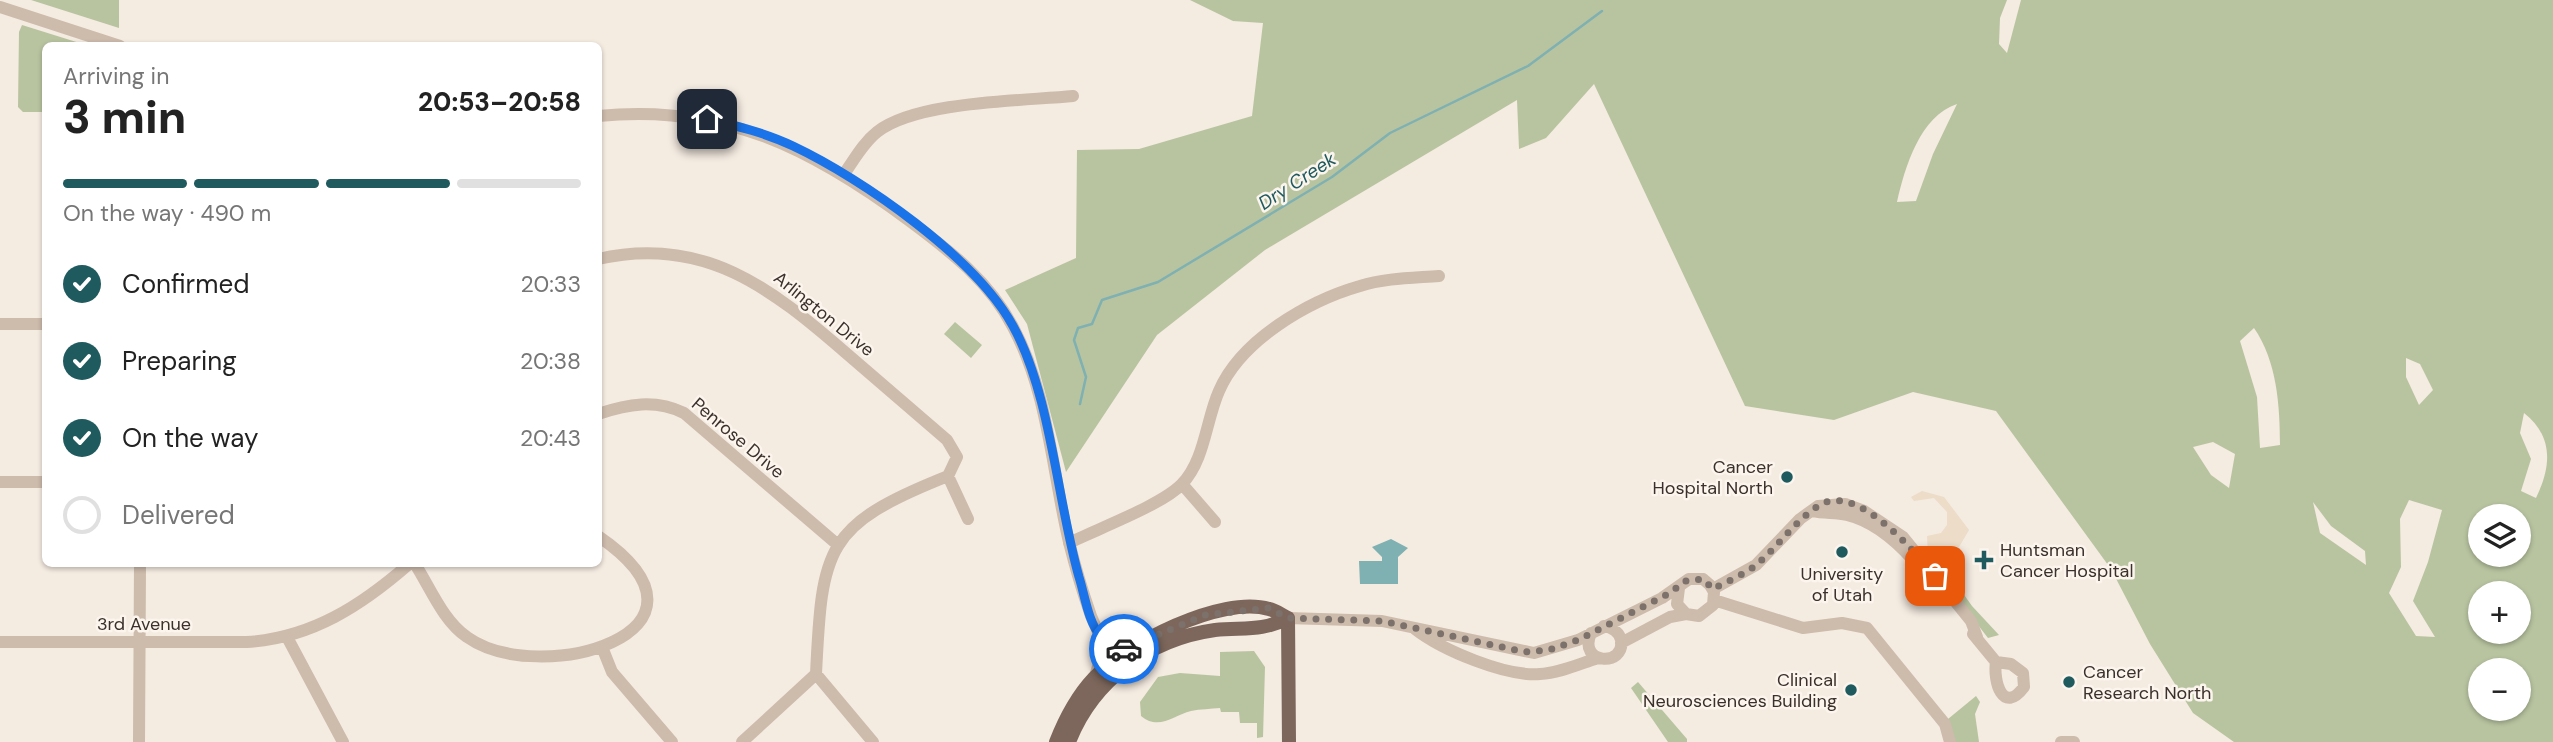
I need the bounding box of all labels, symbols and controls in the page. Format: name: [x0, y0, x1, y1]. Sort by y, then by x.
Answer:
text: Arriving in: [63, 61, 169, 91]
text: 20:53–20:58: [418, 85, 581, 119]
text: 3 min: [63, 87, 186, 147]
pin: [677, 89, 737, 149]
icon: home: [688, 100, 726, 138]
water label: Dry Creek: [1253, 146, 1341, 215]
text: On the way · 490 m: [63, 198, 271, 228]
icon: check: [63, 265, 101, 303]
street label: Arlington Drive: [769, 266, 879, 362]
text: Confirmed: [122, 267, 249, 301]
text: 20:33: [520, 269, 581, 299]
icon: check: [63, 342, 101, 380]
text: Preparing: [122, 344, 237, 378]
text: 20:38: [520, 346, 581, 376]
street label: Penrose Drive: [687, 392, 789, 484]
icon: check: [63, 419, 101, 457]
text: On the way: [122, 421, 258, 455]
text: 20:43: [520, 423, 581, 453]
place label: Cancer Hospital North: [1653, 455, 1773, 500]
marker: Cancer Hospital North: [1779, 469, 1795, 485]
text: Delivered: [122, 498, 235, 532]
map controls: [2468, 504, 2531, 721]
button: layers: [2468, 504, 2531, 567]
place label: Huntsman Cancer Hospital: [2000, 538, 2133, 583]
marker: University of Utah: [1834, 544, 1850, 560]
pin: [1905, 546, 1965, 606]
marker: Huntsman Cancer Hospital: [1974, 550, 1994, 570]
icon: bag: [1916, 557, 1954, 595]
place label: University of Utah: [1801, 562, 1883, 607]
button: +: [2468, 581, 2531, 644]
street label: 3rd Avenue: [97, 612, 191, 636]
courier: [1089, 614, 1159, 684]
icon: car: [1105, 630, 1143, 668]
button: −: [2468, 658, 2531, 721]
place label: Cancer Research North: [2083, 660, 2211, 705]
place label: Clinical Neurosciences Building: [1643, 668, 1837, 713]
marker: Cancer Research North: [2061, 674, 2077, 690]
marker: Clinical Neurosciences Building: [1843, 682, 1859, 698]

